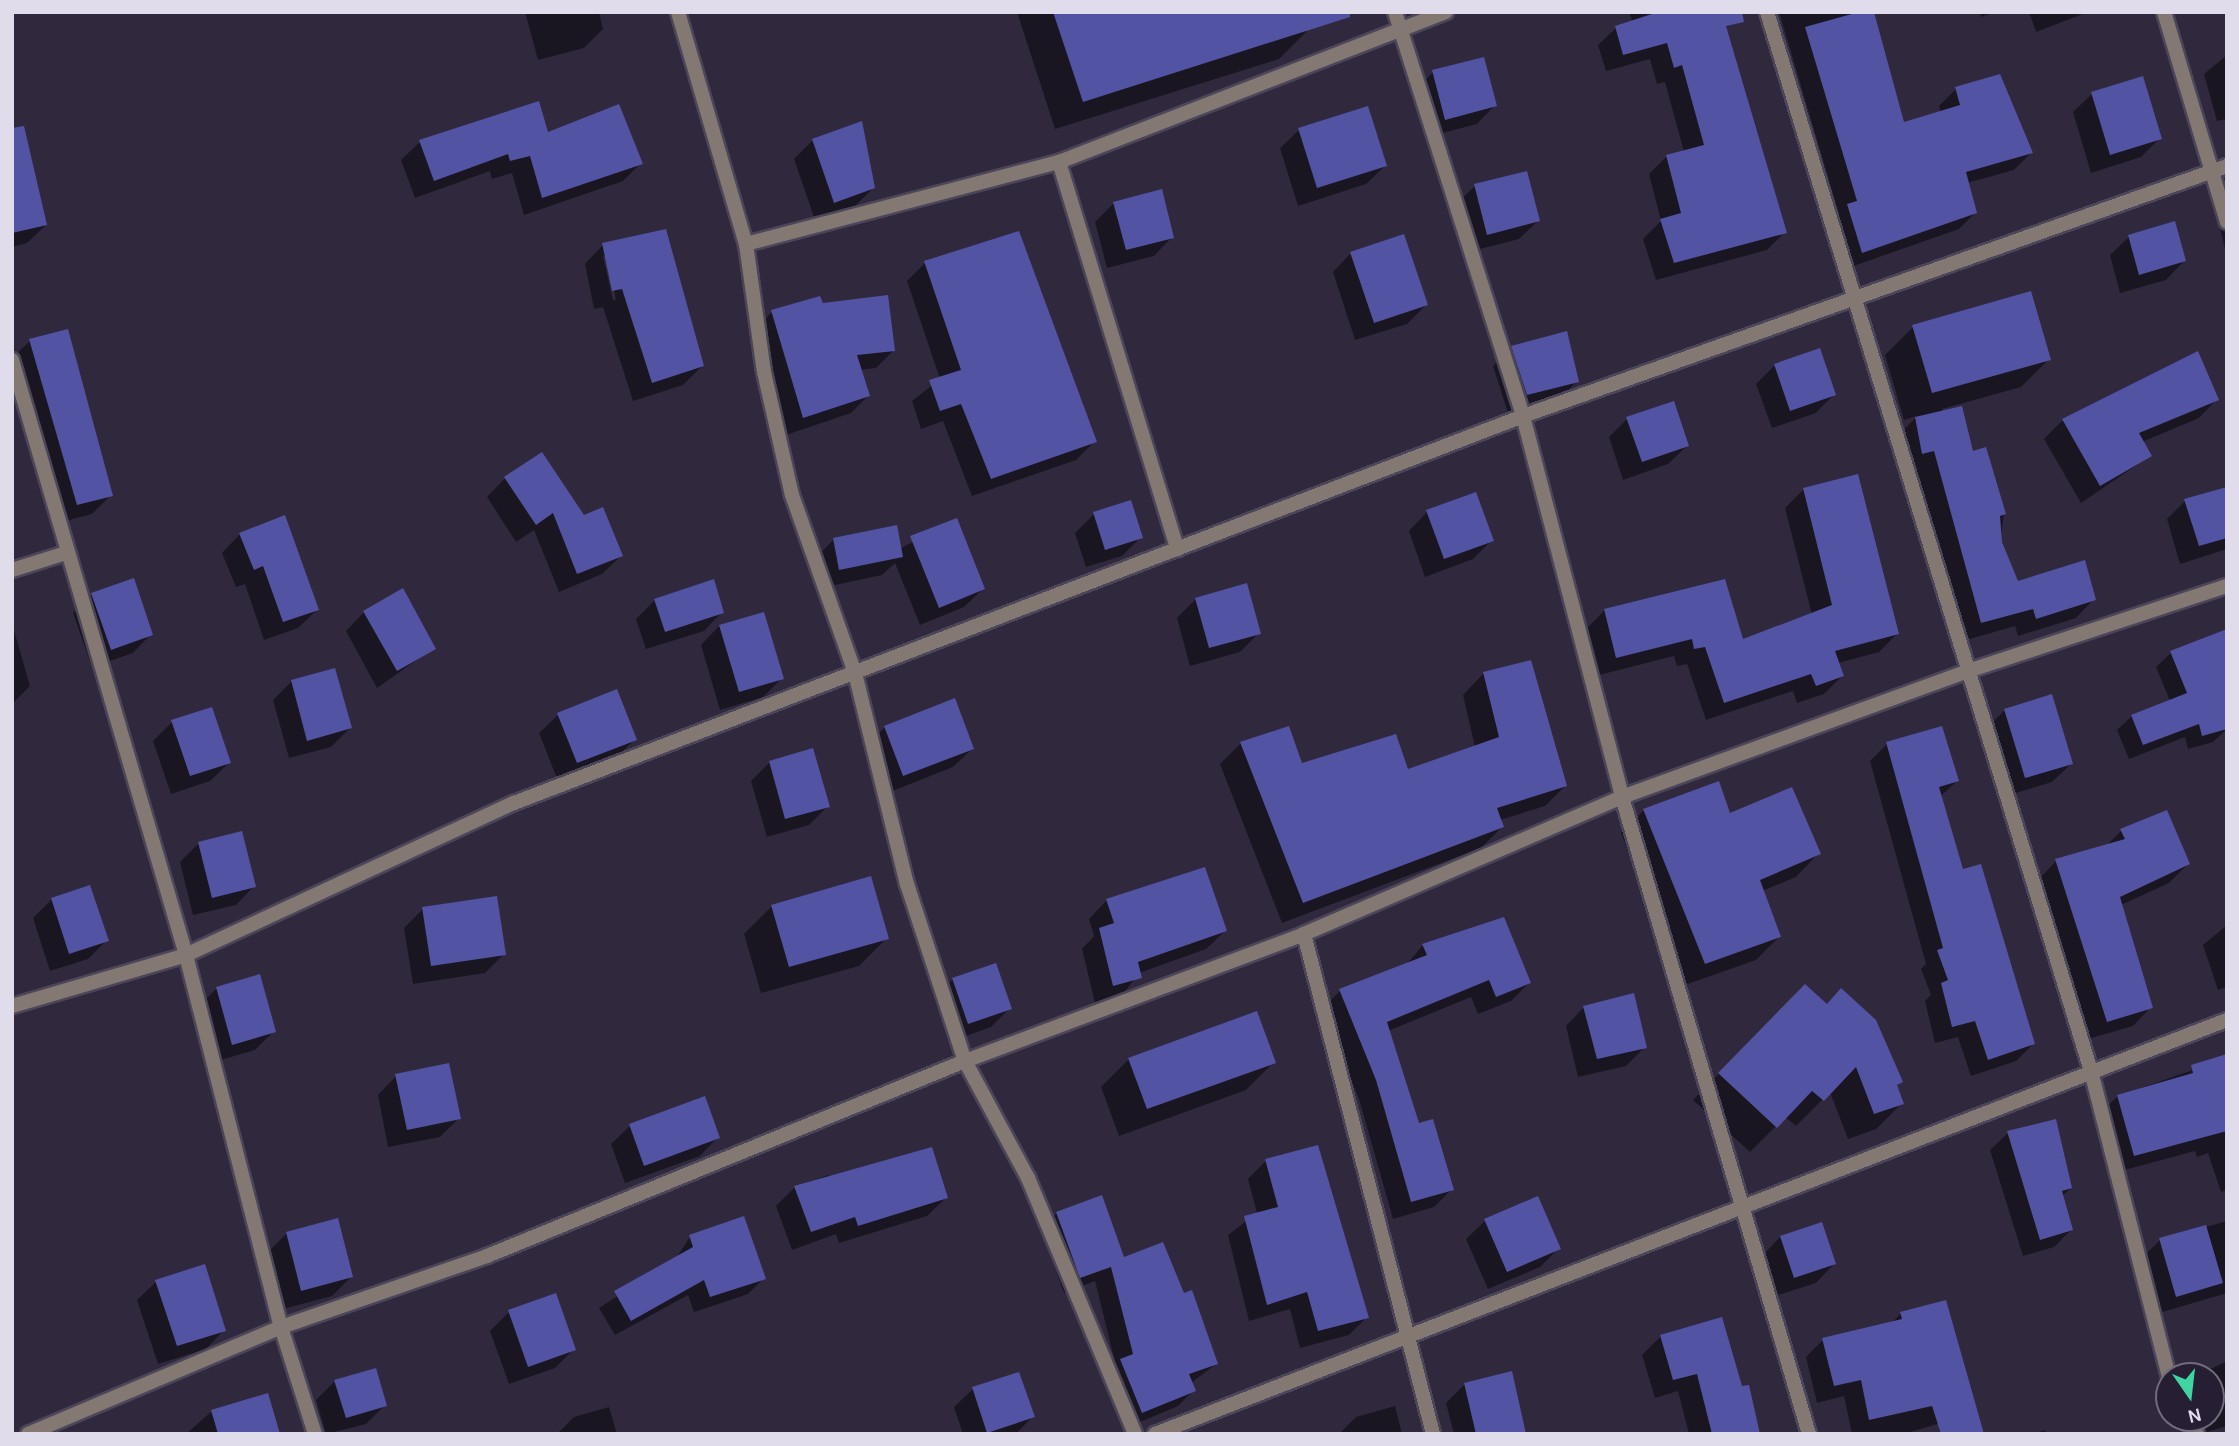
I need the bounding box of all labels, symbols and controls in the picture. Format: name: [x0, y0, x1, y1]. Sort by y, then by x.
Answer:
north arrow: [2155, 1362, 2225, 1432]
text: N: [2185, 1403, 2204, 1428]

